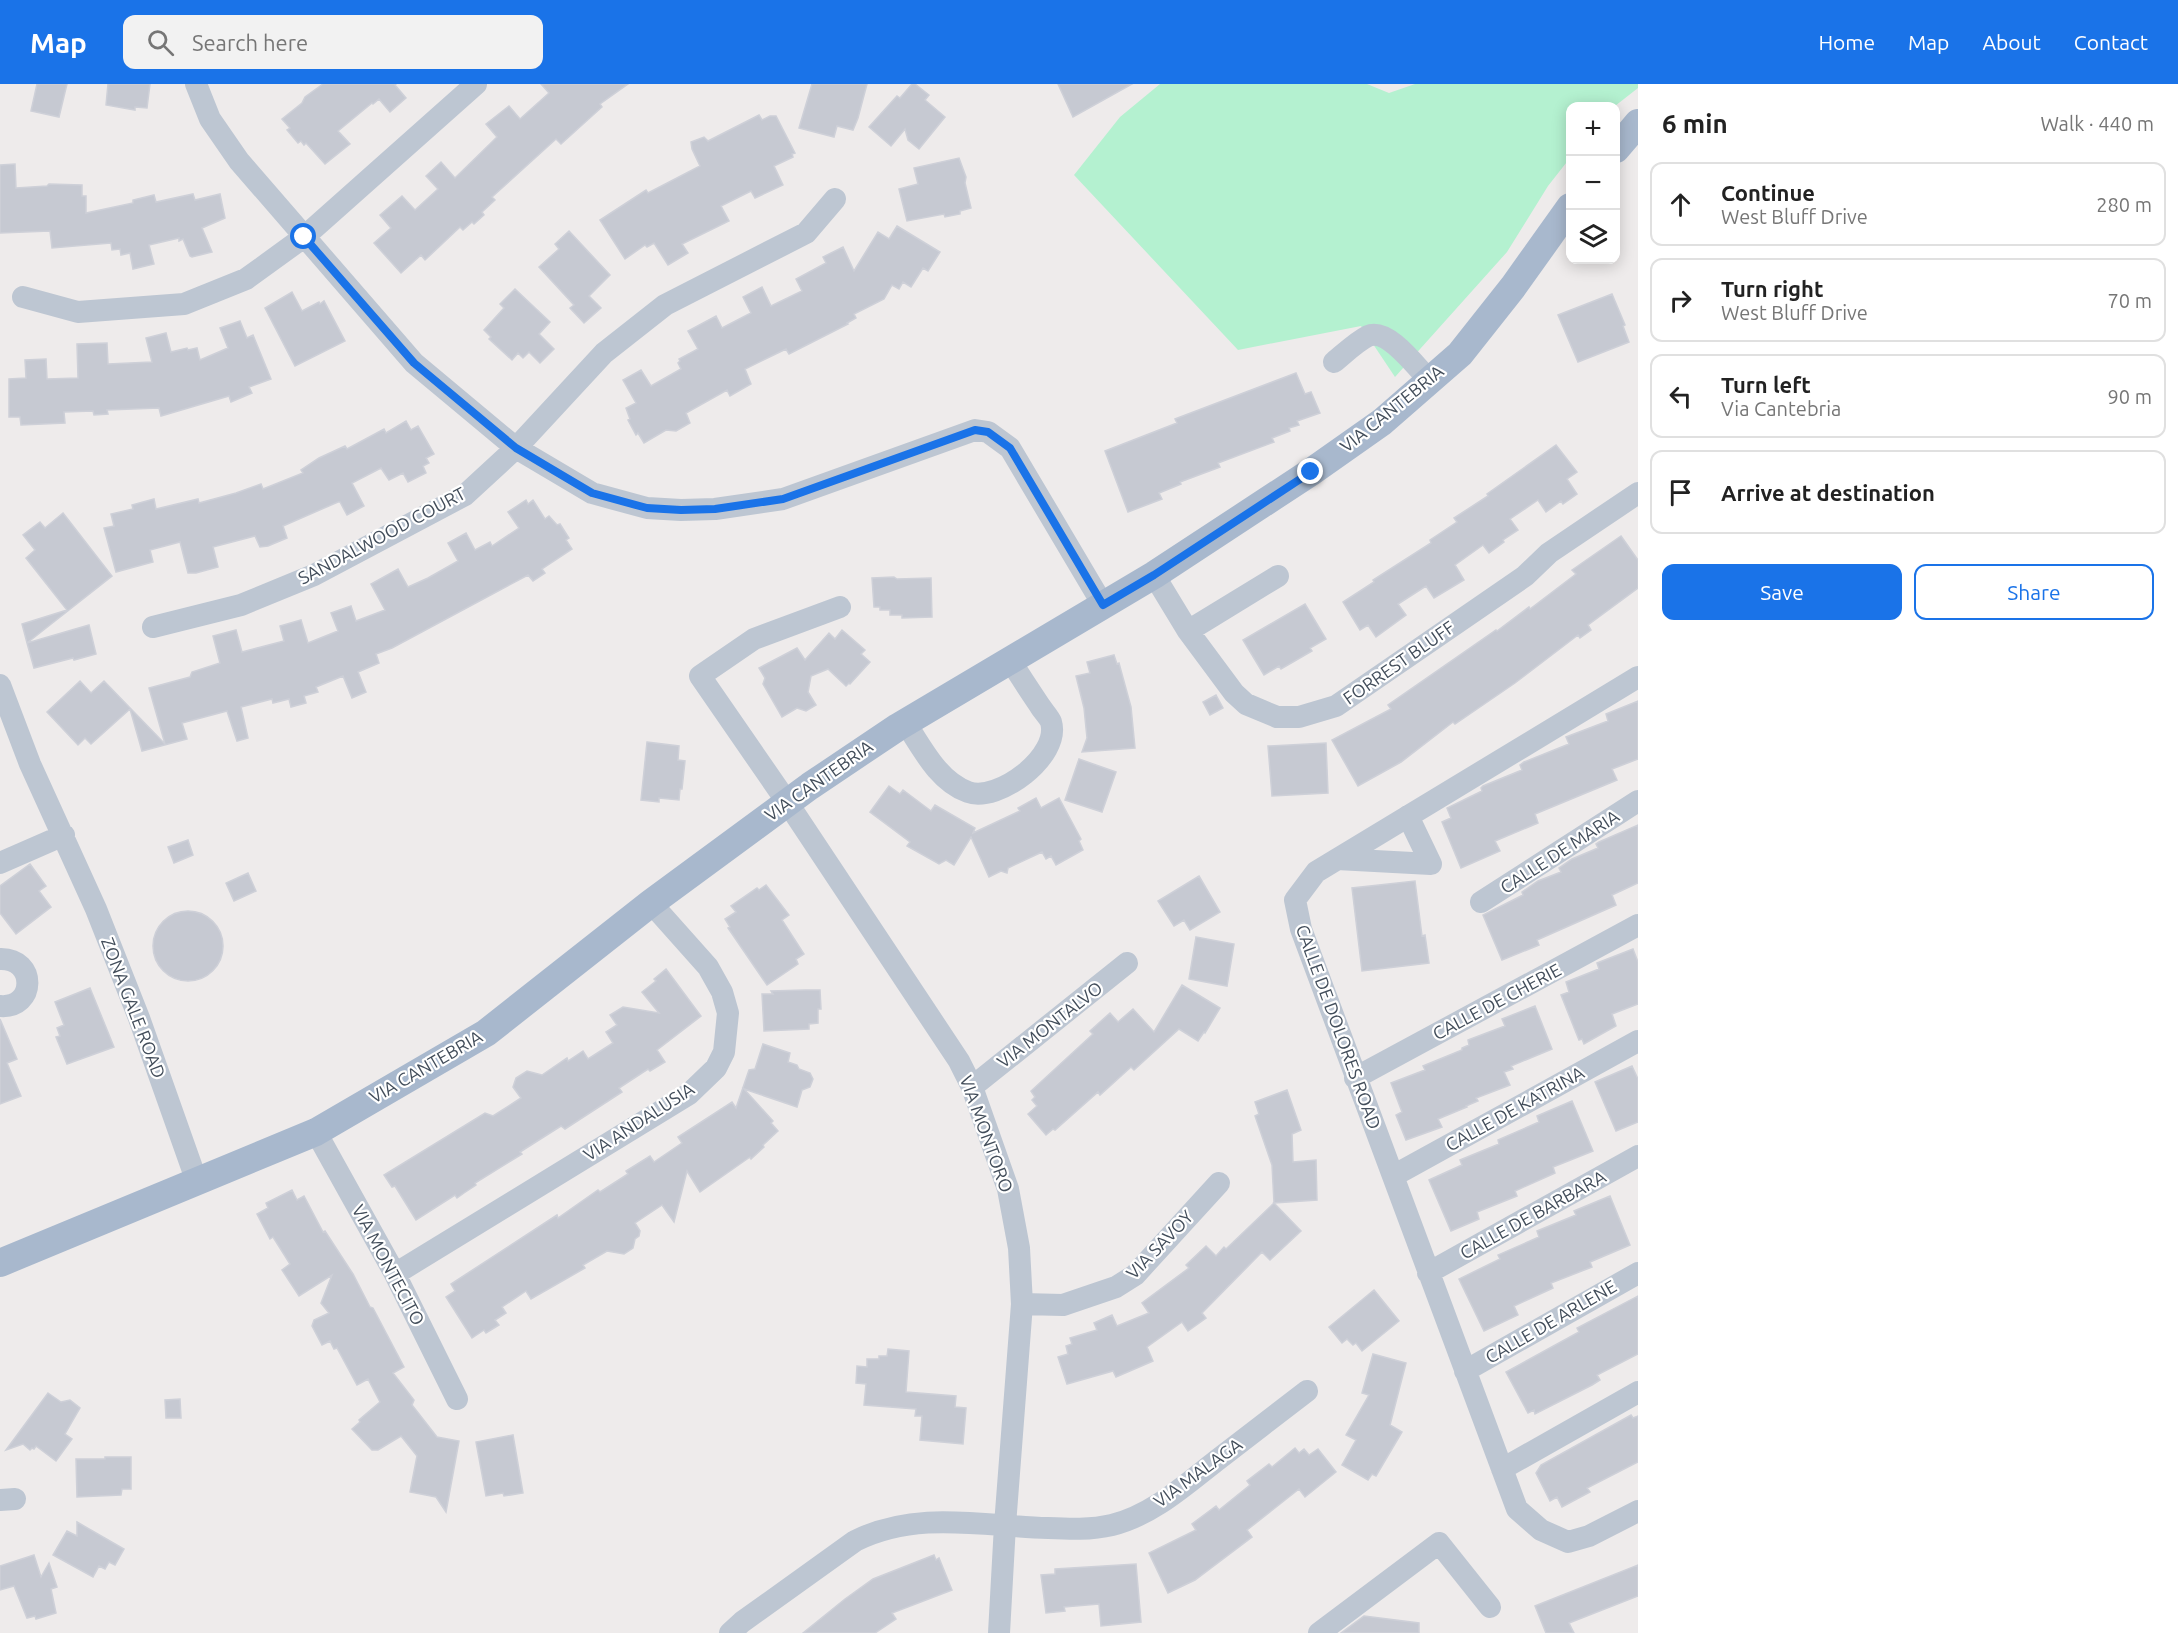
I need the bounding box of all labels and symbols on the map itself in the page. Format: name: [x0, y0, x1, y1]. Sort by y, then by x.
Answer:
route start: [290, 223, 316, 249]
street label: VIA CANTEBRIA: [1336, 360, 1447, 456]
route end: [1297, 458, 1323, 484]
street label: SANDALWOOD COURT: [295, 483, 469, 588]
street label: FORREST BLUFF: [1339, 616, 1458, 708]
street label: VIA CANTEBRIA: [761, 735, 876, 825]
street label: CALLE DE MARIA: [1496, 805, 1623, 897]
street label: CALLE DE DOLORES ROAD: [1293, 922, 1385, 1132]
street label: ZONA GALE ROAD: [98, 935, 170, 1081]
street label: CALLE DE CHERIE: [1429, 959, 1564, 1043]
street label: VIA MONTALVO: [993, 977, 1106, 1071]
street label: VIA CANTEBRIA: [366, 1026, 486, 1107]
street label: CALLE DE KATRINA: [1442, 1062, 1588, 1155]
street label: VIA MONTORO: [956, 1072, 1017, 1195]
street label: VIA ANDALUSIA: [579, 1078, 698, 1164]
street label: CALLE DE BARBARA: [1456, 1166, 1609, 1263]
street label: VIA MONTECITO: [349, 1201, 429, 1328]
street label: VIA SAVOY: [1122, 1206, 1197, 1283]
street label: CALLE DE ARLENE: [1482, 1276, 1619, 1367]
street label: VIA MALAGA: [1149, 1433, 1246, 1511]

